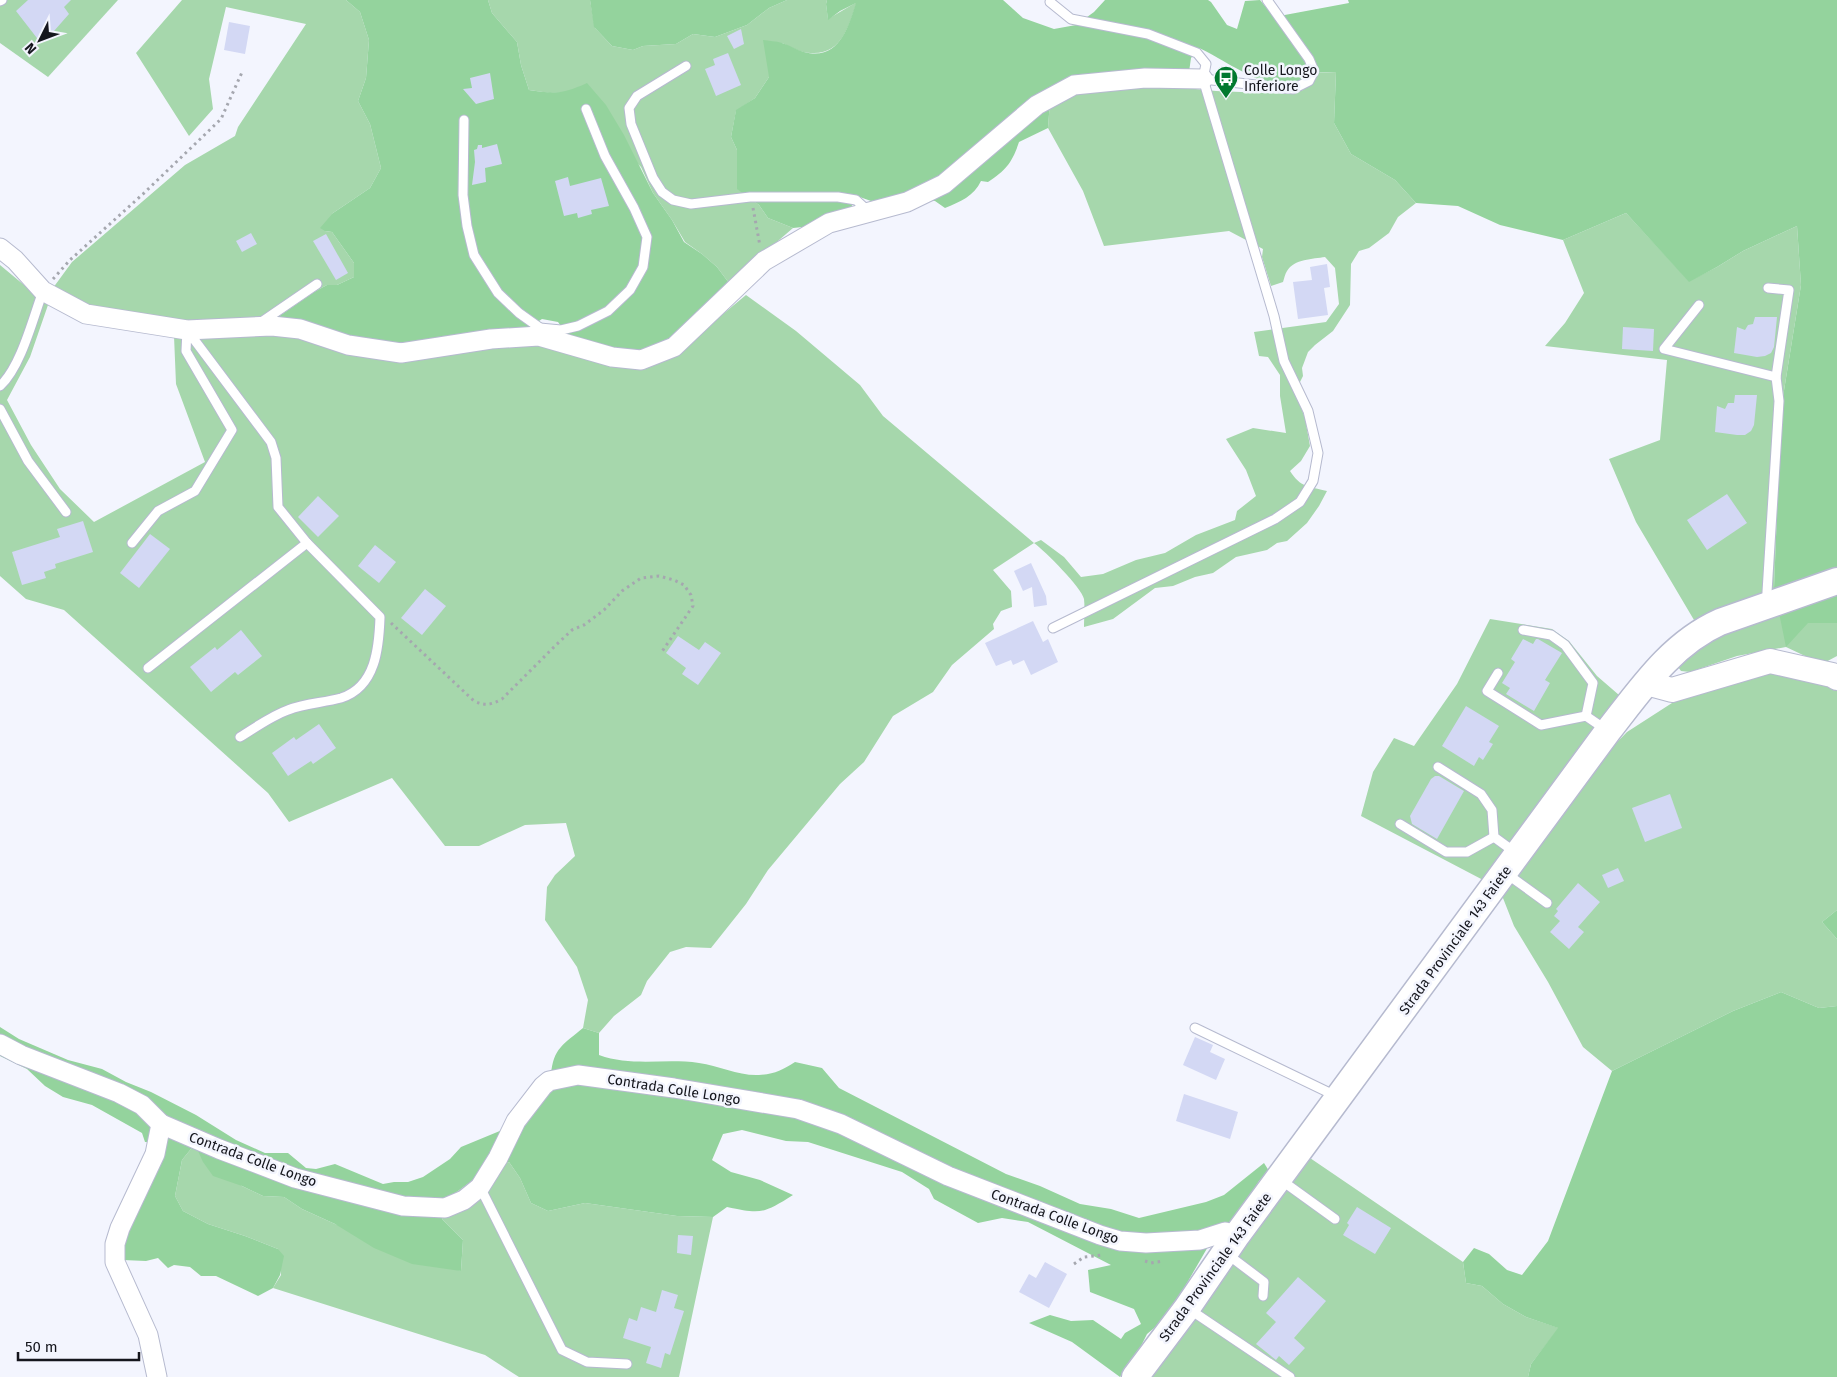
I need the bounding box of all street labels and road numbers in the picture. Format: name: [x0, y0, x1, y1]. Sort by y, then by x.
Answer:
street label: Strada Provinciale 143 Faiete: [1396, 862, 1515, 1018]
street label: Contrada Colle Longo: [606, 1071, 742, 1108]
street label: Contrada Colle Longo: [187, 1128, 319, 1190]
street label: Contrada Colle Longo: [989, 1185, 1121, 1247]
street label: Strada Provinciale 143 Faiete: [1156, 1189, 1275, 1345]

